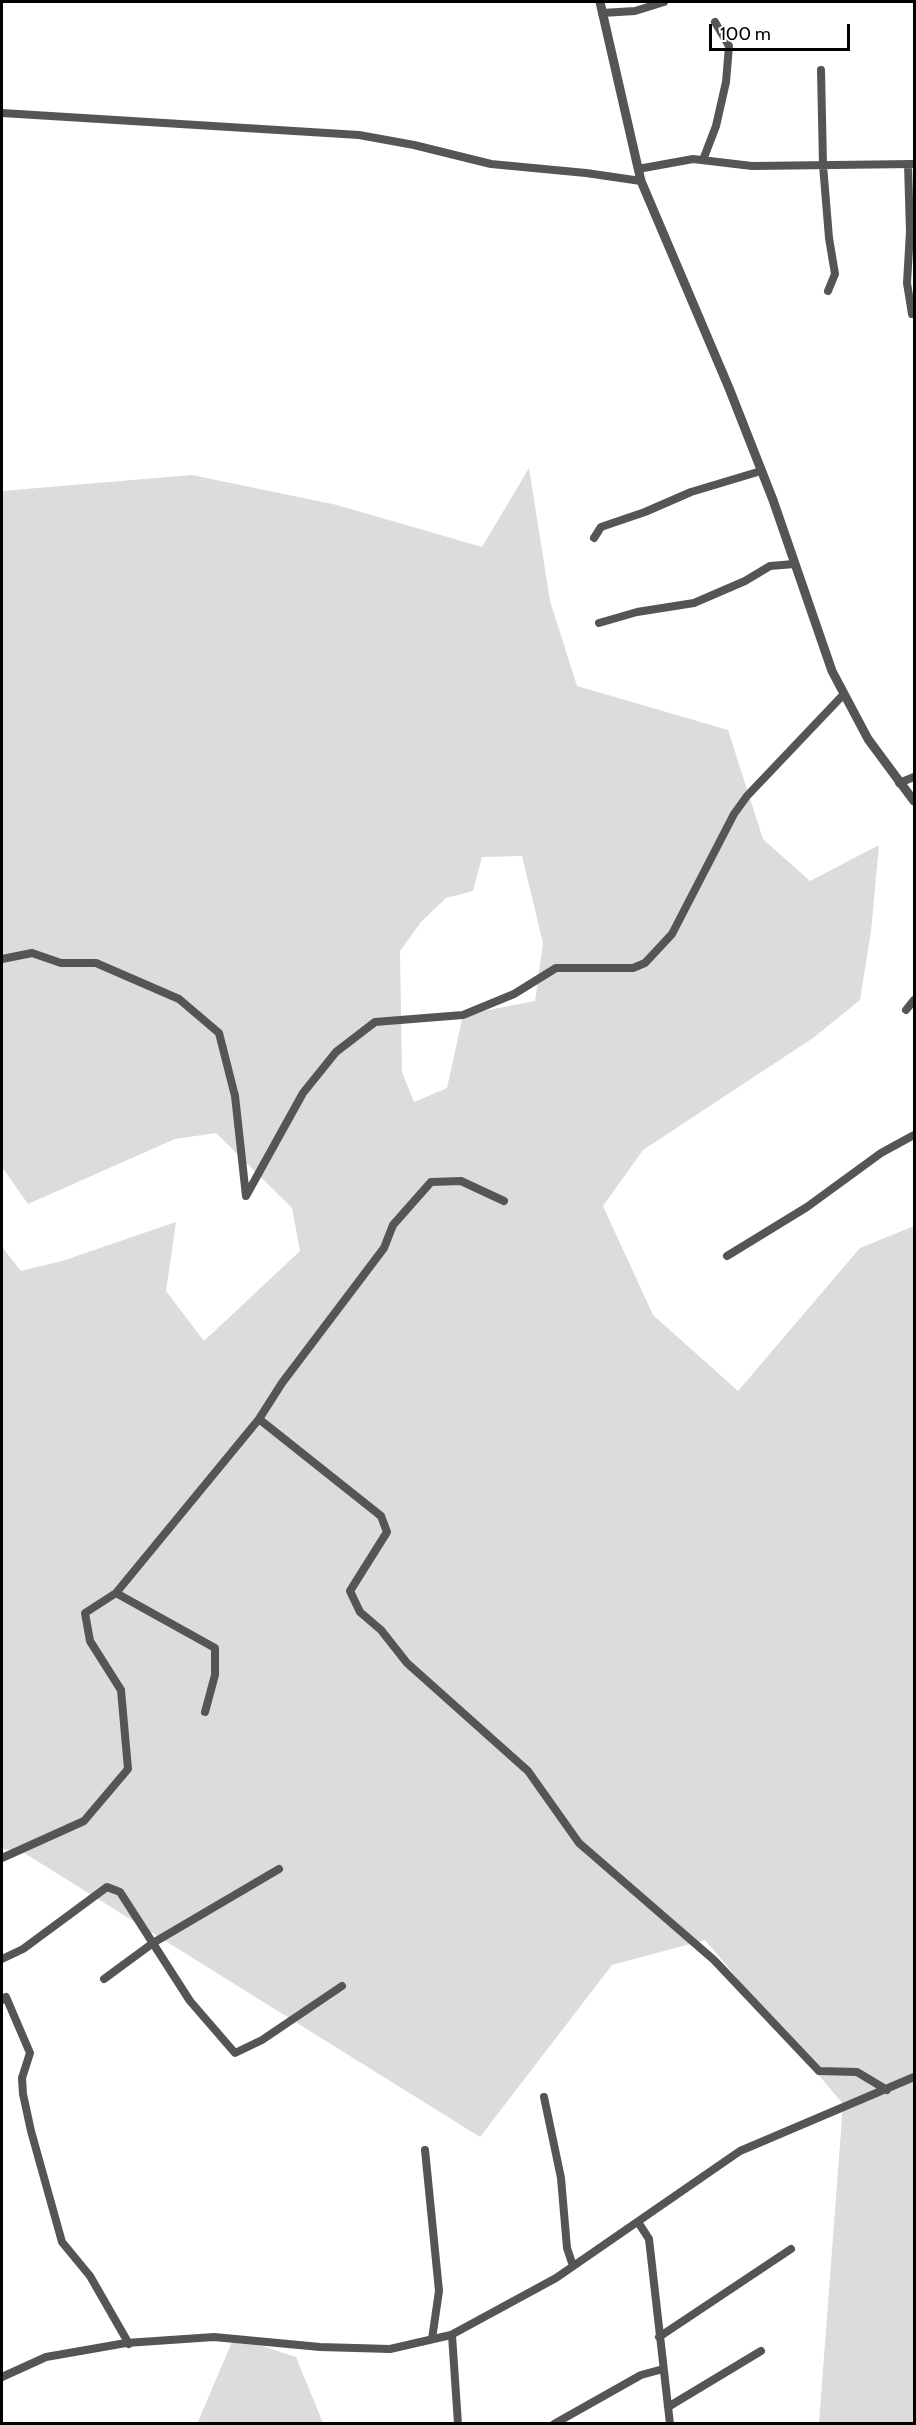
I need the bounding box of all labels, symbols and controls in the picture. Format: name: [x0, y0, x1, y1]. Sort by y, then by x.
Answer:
scale bar: [712, 12, 853, 50]
text: 100 m: [720, 23, 771, 45]

